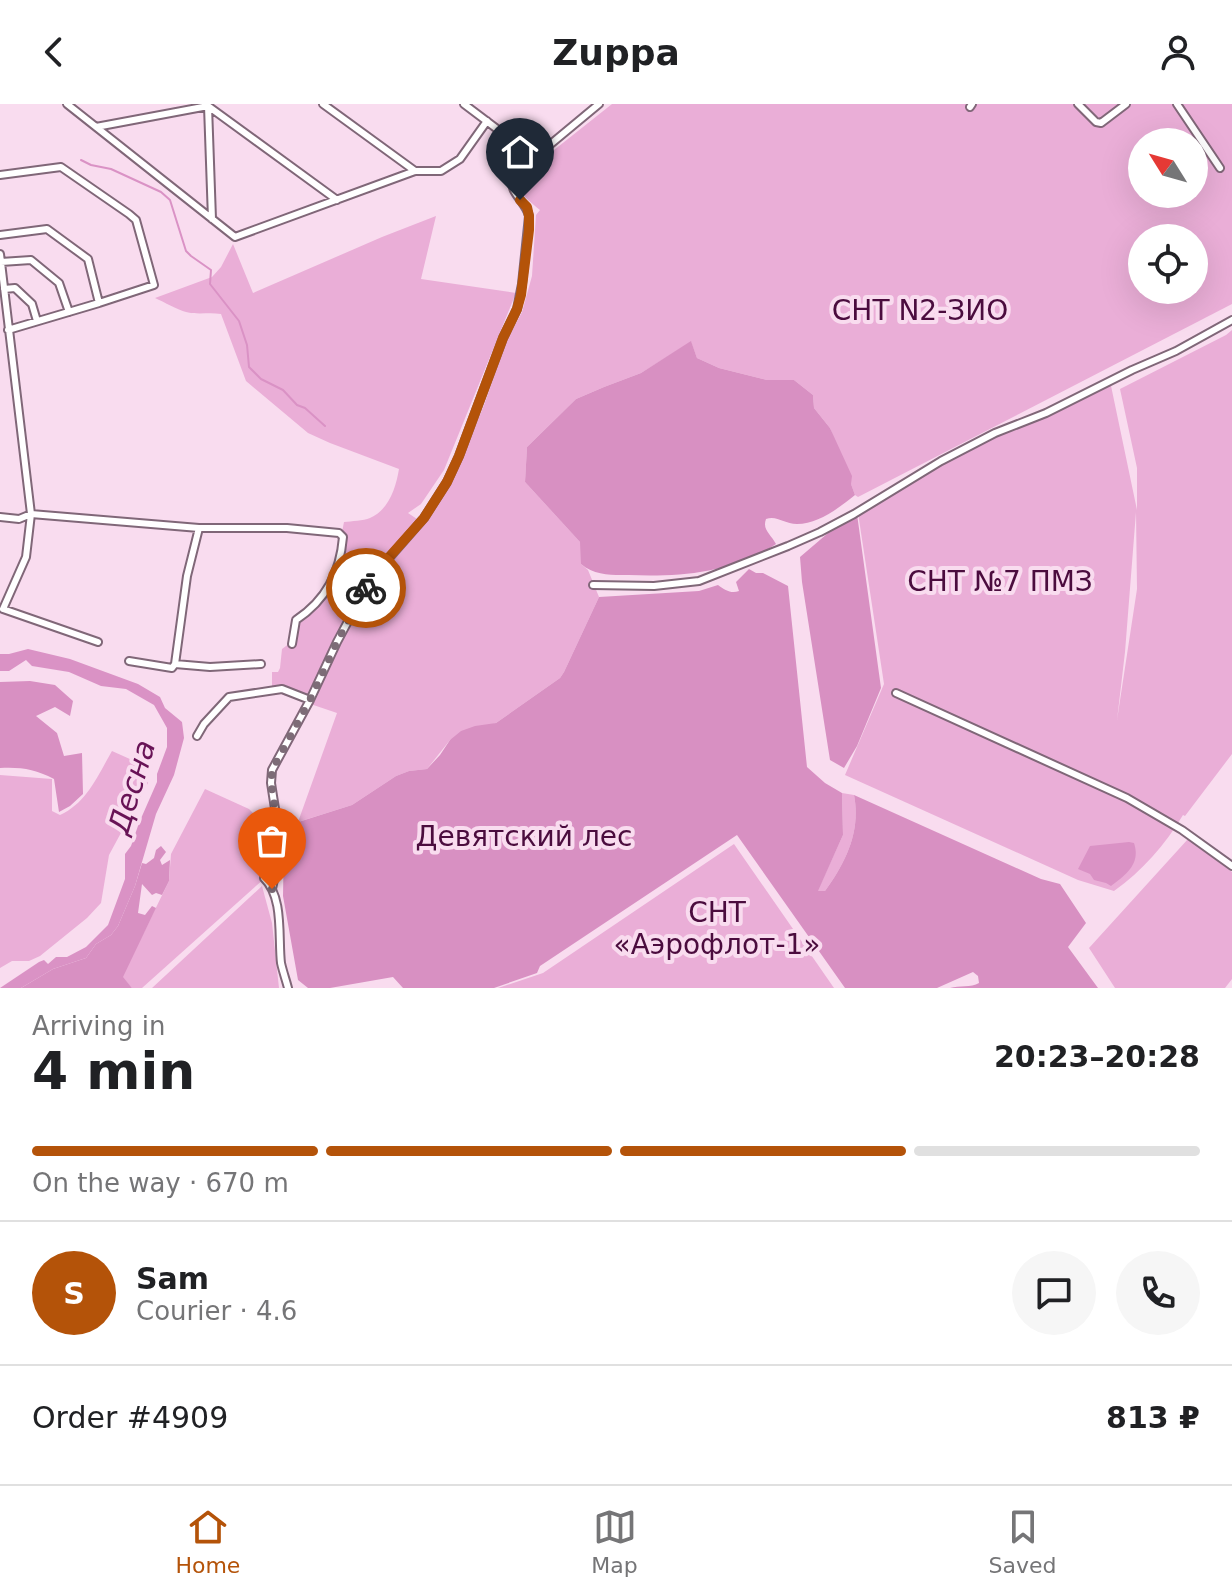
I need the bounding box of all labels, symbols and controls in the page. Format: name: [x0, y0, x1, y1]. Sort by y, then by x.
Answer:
icon: back: [32, 30, 76, 74]
icon: person: [1156, 30, 1200, 74]
text: Zuppa: [552, 32, 680, 73]
pin: [486, 118, 554, 200]
north arrow: [1128, 128, 1208, 208]
map controls: [1128, 128, 1208, 304]
icon: home: [498, 130, 542, 174]
button: locate: [1128, 224, 1208, 304]
park label: СНТ N2-ЗИО: [832, 294, 1008, 327]
courier: [326, 548, 406, 628]
park label: СНТ №7 ПМЗ: [907, 565, 1093, 598]
icon: bike: [344, 566, 388, 610]
water label: Десна: [100, 736, 162, 840]
pin: [238, 807, 306, 889]
icon: bag: [250, 819, 294, 863]
park label: Девятский лес: [416, 820, 632, 853]
park label: СНТ «Аэрофлот-1»: [614, 896, 820, 961]
text: Arriving in: [32, 1011, 166, 1041]
text: 20:23–20:28: [994, 1039, 1200, 1074]
text: 4 min: [32, 1041, 195, 1101]
text: On the way · 670 m: [32, 1168, 289, 1198]
button: chat: [1012, 1251, 1096, 1335]
button: phone: [1116, 1251, 1200, 1335]
text: Sam: [136, 1261, 209, 1296]
text: S: [63, 1276, 85, 1311]
text: Courier · 4.6: [136, 1296, 297, 1326]
text: Order #4909: [32, 1400, 228, 1435]
text: 813 ₽: [1106, 1400, 1200, 1435]
tab: Home: [175, 1505, 240, 1578]
tab: Map: [591, 1505, 638, 1578]
tab: Saved: [989, 1505, 1057, 1578]

